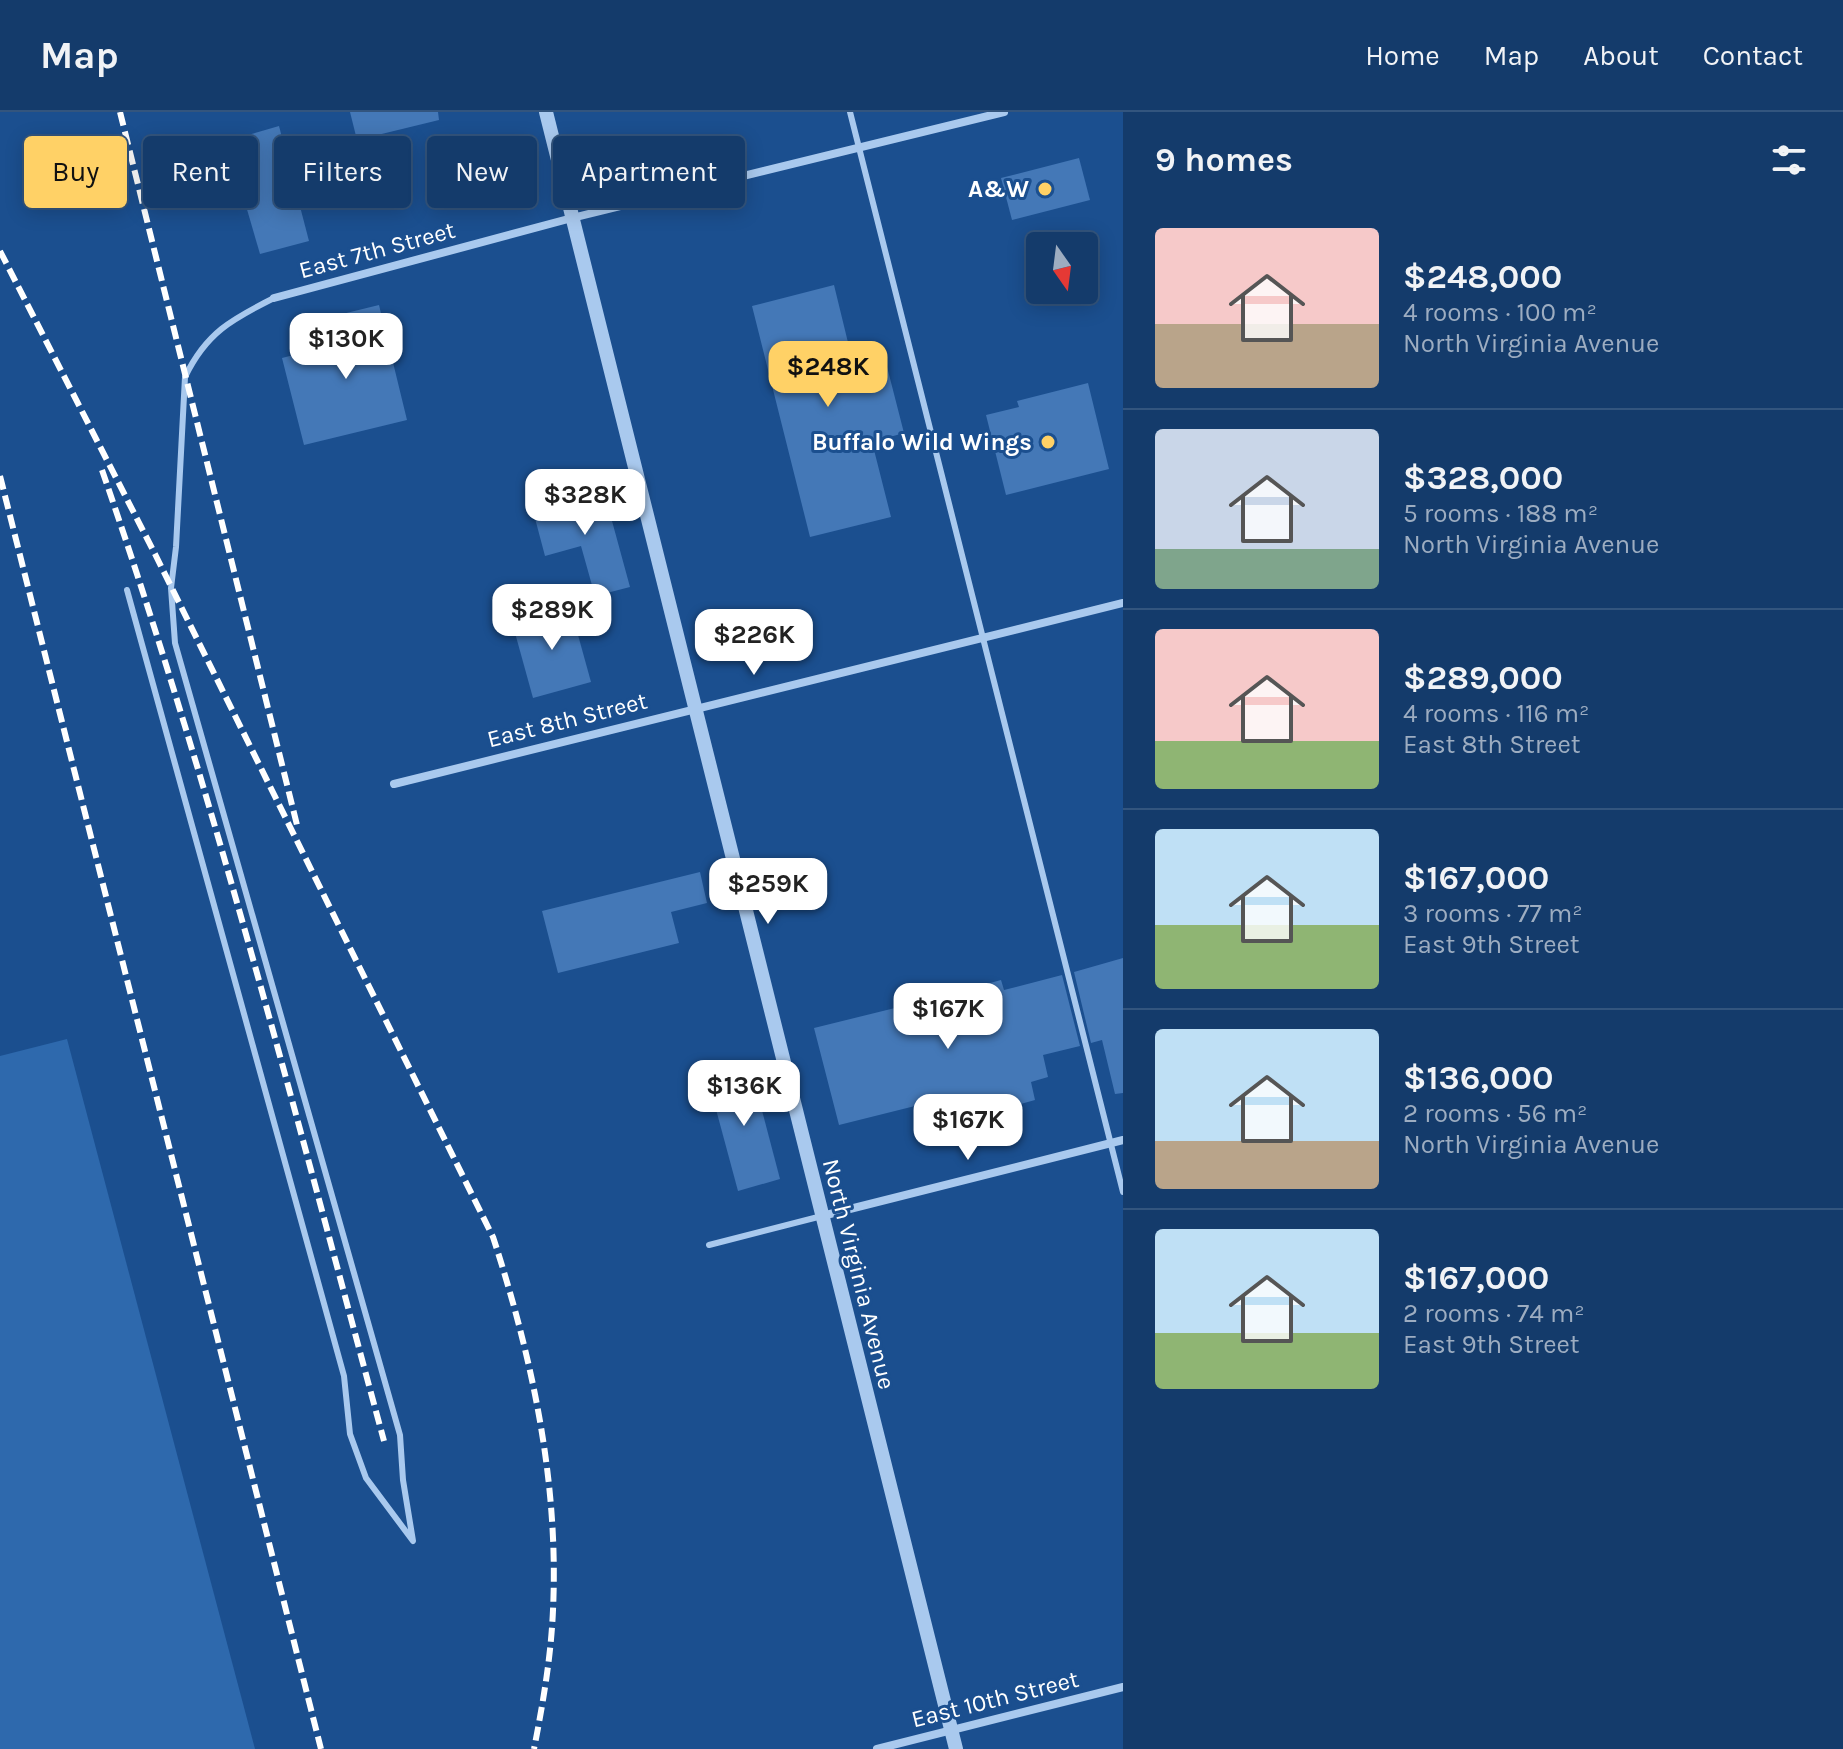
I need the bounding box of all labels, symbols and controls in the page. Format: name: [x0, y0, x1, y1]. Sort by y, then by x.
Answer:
text: Map: [40, 33, 119, 78]
text: Home: [1365, 39, 1440, 72]
text: Map: [1484, 39, 1539, 72]
text: About: [1583, 39, 1659, 72]
text: Contact: [1703, 39, 1803, 72]
chip: Buy: [24, 136, 127, 208]
chip: Rent: [143, 136, 258, 208]
chip: Filters: [274, 136, 411, 208]
chip: New: [427, 136, 537, 208]
chip: Apartment: [553, 136, 745, 208]
icon: filters: [1767, 138, 1811, 182]
text: 9 homes: [1155, 140, 1293, 180]
place label: A&W: [968, 175, 1029, 203]
marker: A&W: [1036, 180, 1054, 198]
street label: East 7th Street: [296, 216, 458, 284]
north arrow: [1026, 232, 1098, 304]
map controls: [1026, 232, 1098, 304]
text: $248,000: [1403, 257, 1562, 297]
icon: home: [1219, 260, 1315, 356]
text: 4 rooms · 100 m²: [1403, 297, 1597, 328]
pin: $130K: [290, 313, 402, 381]
text: $130K: [308, 323, 384, 354]
text: North Virginia Avenue: [1403, 328, 1659, 359]
pin: $248K: [772, 341, 884, 409]
text: $248K: [787, 351, 869, 382]
place label: Buffalo Wild Wings: [812, 428, 1032, 456]
marker: Buffalo Wild Wings: [1039, 433, 1057, 451]
text: $328,000: [1403, 458, 1563, 498]
icon: home: [1219, 461, 1315, 557]
pin: $328K: [529, 469, 641, 537]
text: $328K: [543, 479, 627, 510]
text: 5 rooms · 188 m²: [1403, 498, 1598, 529]
text: North Virginia Avenue: [1403, 529, 1659, 560]
pin: $289K: [496, 584, 608, 652]
text: $289K: [510, 594, 594, 625]
pin: $226K: [698, 609, 810, 677]
text: $226K: [713, 619, 795, 650]
text: $289,000: [1403, 658, 1563, 698]
icon: home: [1219, 661, 1315, 757]
street label: East 8th Street: [484, 687, 650, 753]
text: 4 rooms · 116 m²: [1403, 698, 1590, 729]
text: East 8th Street: [1403, 729, 1581, 760]
pin: $259K: [712, 858, 824, 926]
text: $167,000: [1403, 858, 1549, 898]
icon: home: [1219, 861, 1315, 957]
text: $259K: [727, 868, 809, 899]
text: 3 rooms · 77 m²: [1403, 898, 1583, 929]
text: East 9th Street: [1403, 929, 1580, 960]
pin: $167K: [892, 983, 1004, 1051]
text: $167K: [912, 993, 984, 1024]
text: $136,000: [1403, 1058, 1553, 1098]
pin: $136K: [688, 1060, 800, 1128]
icon: home: [1219, 1061, 1315, 1157]
text: $136K: [706, 1070, 782, 1101]
pin: $167K: [912, 1094, 1024, 1162]
text: 2 rooms · 56 m²: [1403, 1098, 1588, 1129]
text: $167K: [932, 1104, 1004, 1135]
text: North Virginia Avenue: [1403, 1129, 1659, 1160]
street label: North Virginia Avenue: [817, 1156, 901, 1392]
text: $167,000: [1403, 1258, 1549, 1298]
icon: home: [1219, 1261, 1315, 1357]
text: 2 rooms · 74 m²: [1403, 1298, 1585, 1329]
text: East 9th Street: [1403, 1329, 1580, 1360]
street label: East 10th Street: [909, 1665, 1081, 1733]

